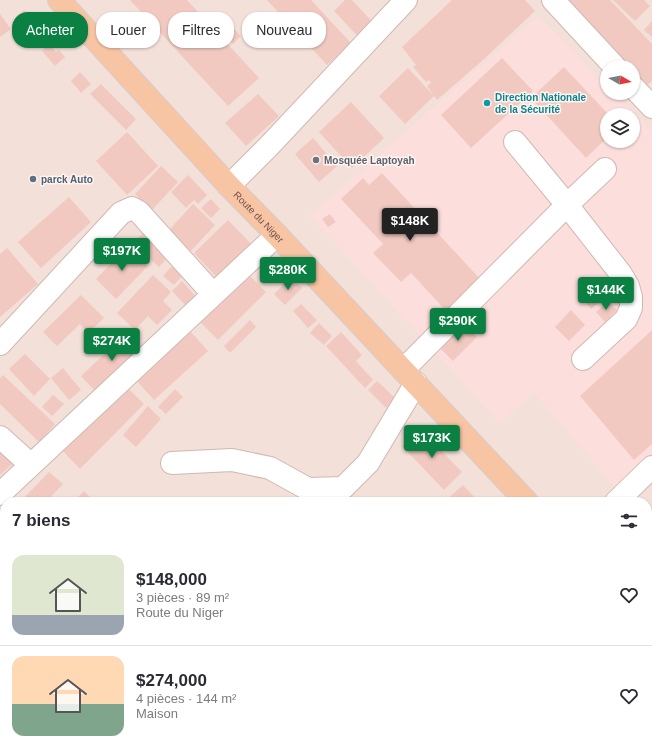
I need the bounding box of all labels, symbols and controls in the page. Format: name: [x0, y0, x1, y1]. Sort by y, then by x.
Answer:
chip: Acheter: [12, 12, 88, 48]
chip: Louer: [96, 12, 160, 48]
chip: Filtres: [168, 12, 234, 48]
chip: Nouveau: [242, 12, 326, 48]
north arrow: [600, 60, 640, 100]
map controls: [600, 60, 640, 148]
place label: Direction Nationale de la Sécurité: [495, 92, 587, 115]
marker: Direction Nationale de la Sécurité: [482, 98, 492, 108]
button: layers: [600, 108, 640, 148]
marker: Mosquée Laptoyah: [311, 155, 321, 165]
place label: Mosquée Laptoyah: [324, 155, 415, 166]
marker: parck Auto: [28, 174, 38, 184]
place label: parck Auto: [41, 174, 93, 185]
street label: Route du Niger: [232, 189, 287, 245]
pin: $148K: [382, 208, 438, 242]
text: $148K: [391, 213, 429, 228]
pin: $197K: [94, 238, 150, 272]
text: $197K: [103, 243, 141, 258]
pin: $280K: [260, 257, 316, 291]
text: $280K: [269, 262, 307, 277]
pin: $144K: [578, 277, 634, 311]
text: $144K: [587, 282, 625, 297]
pin: $290K: [430, 308, 486, 342]
text: $290K: [439, 313, 477, 328]
pin: $274K: [84, 328, 140, 362]
text: $274K: [93, 333, 131, 348]
pin: $173K: [404, 425, 460, 459]
text: $173K: [413, 430, 451, 445]
icon: filters: [618, 510, 640, 532]
text: 7 biens: [12, 511, 71, 530]
text: $148,000: [136, 570, 207, 589]
icon: home: [44, 571, 92, 619]
icon: heart: [618, 584, 640, 606]
text: 3 pièces · 89 m²: [136, 590, 229, 605]
text: Route du Niger: [136, 605, 223, 620]
text: $274,000: [136, 671, 207, 690]
icon: home: [44, 672, 92, 720]
icon: heart: [618, 685, 640, 707]
text: 4 pièces · 144 m²: [136, 691, 236, 706]
text: Maison: [136, 706, 178, 721]

